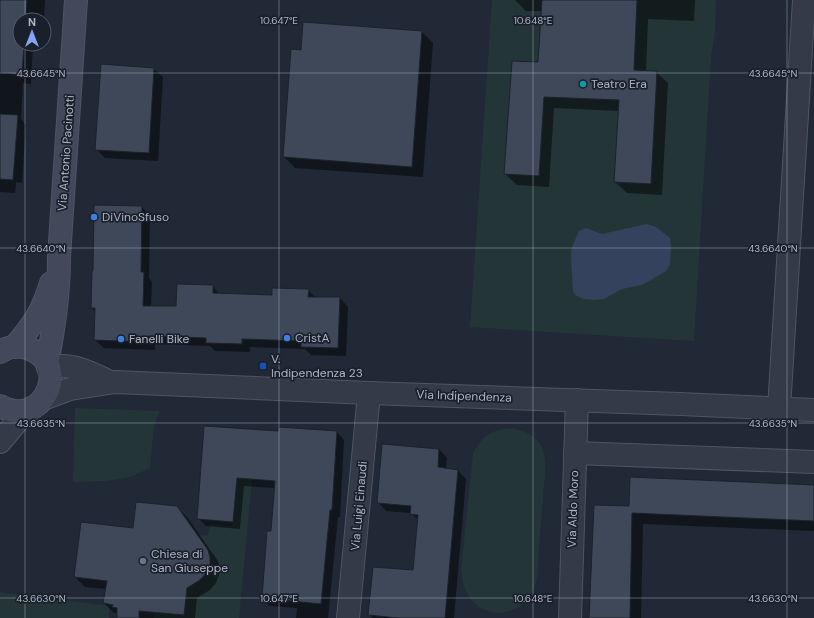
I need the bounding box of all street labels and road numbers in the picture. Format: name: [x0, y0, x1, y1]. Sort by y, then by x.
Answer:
street label: Via Antonio Pacinotti: [54, 94, 78, 212]
street label: Via Indipendenza: [416, 386, 512, 406]
street label: Via Luigi Einaudi: [347, 460, 371, 551]
street label: Via Aldo Moro: [564, 470, 582, 548]

